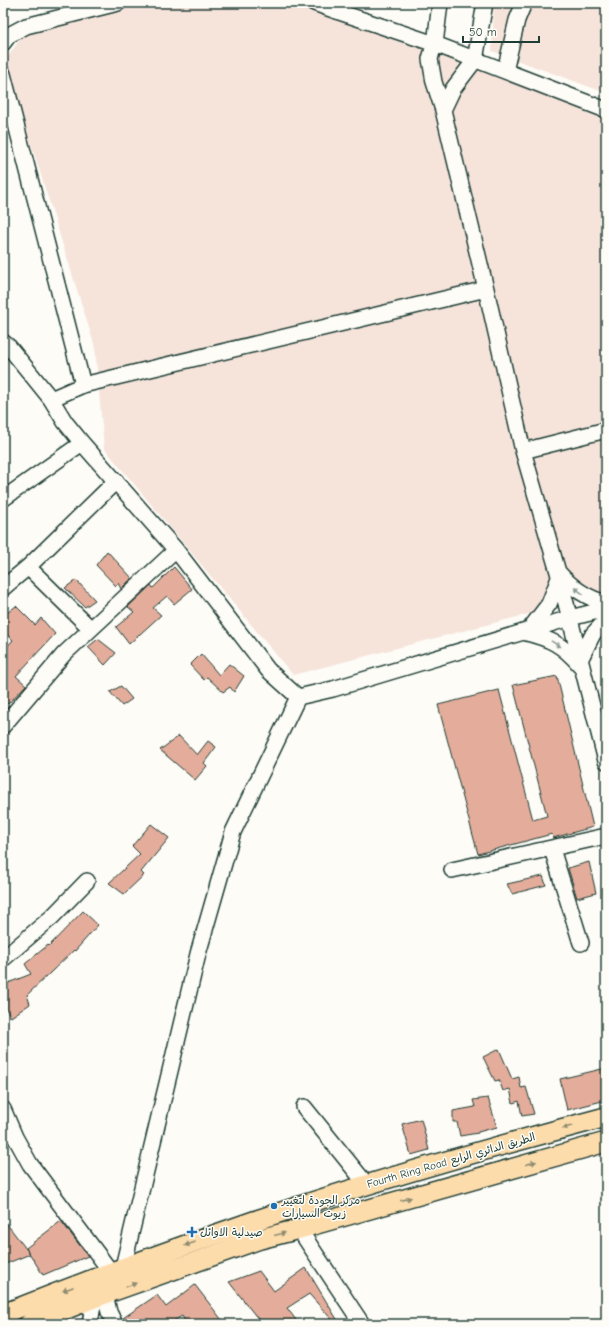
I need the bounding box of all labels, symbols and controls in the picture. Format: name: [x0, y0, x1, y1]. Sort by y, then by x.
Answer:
scale bar: [463, 18, 539, 44]
text: 50 m: [469, 25, 497, 39]
one-way arrow: [574, 587, 585, 595]
one-way arrow: [550, 640, 562, 647]
one-way arrow: [562, 1124, 574, 1130]
street label: Fourth Ring Road الطريق الدائري الرابع: [366, 1130, 537, 1193]
one-way arrow: [525, 1160, 537, 1166]
place label: مركز الجودة لتغيير زيوت السيارات: [281, 1194, 360, 1221]
one-way arrow: [400, 1196, 412, 1202]
marker: مركز الجودة لتغيير زيوت السيارات: [269, 1201, 279, 1211]
place label: صيدلية الاوائل: [200, 1226, 263, 1239]
marker: صيدلية الاوائل: [187, 1227, 197, 1237]
one-way arrow: [275, 1231, 287, 1237]
one-way arrow: [184, 1241, 196, 1247]
one-way arrow: [125, 1282, 137, 1288]
one-way arrow: [62, 1286, 74, 1292]

